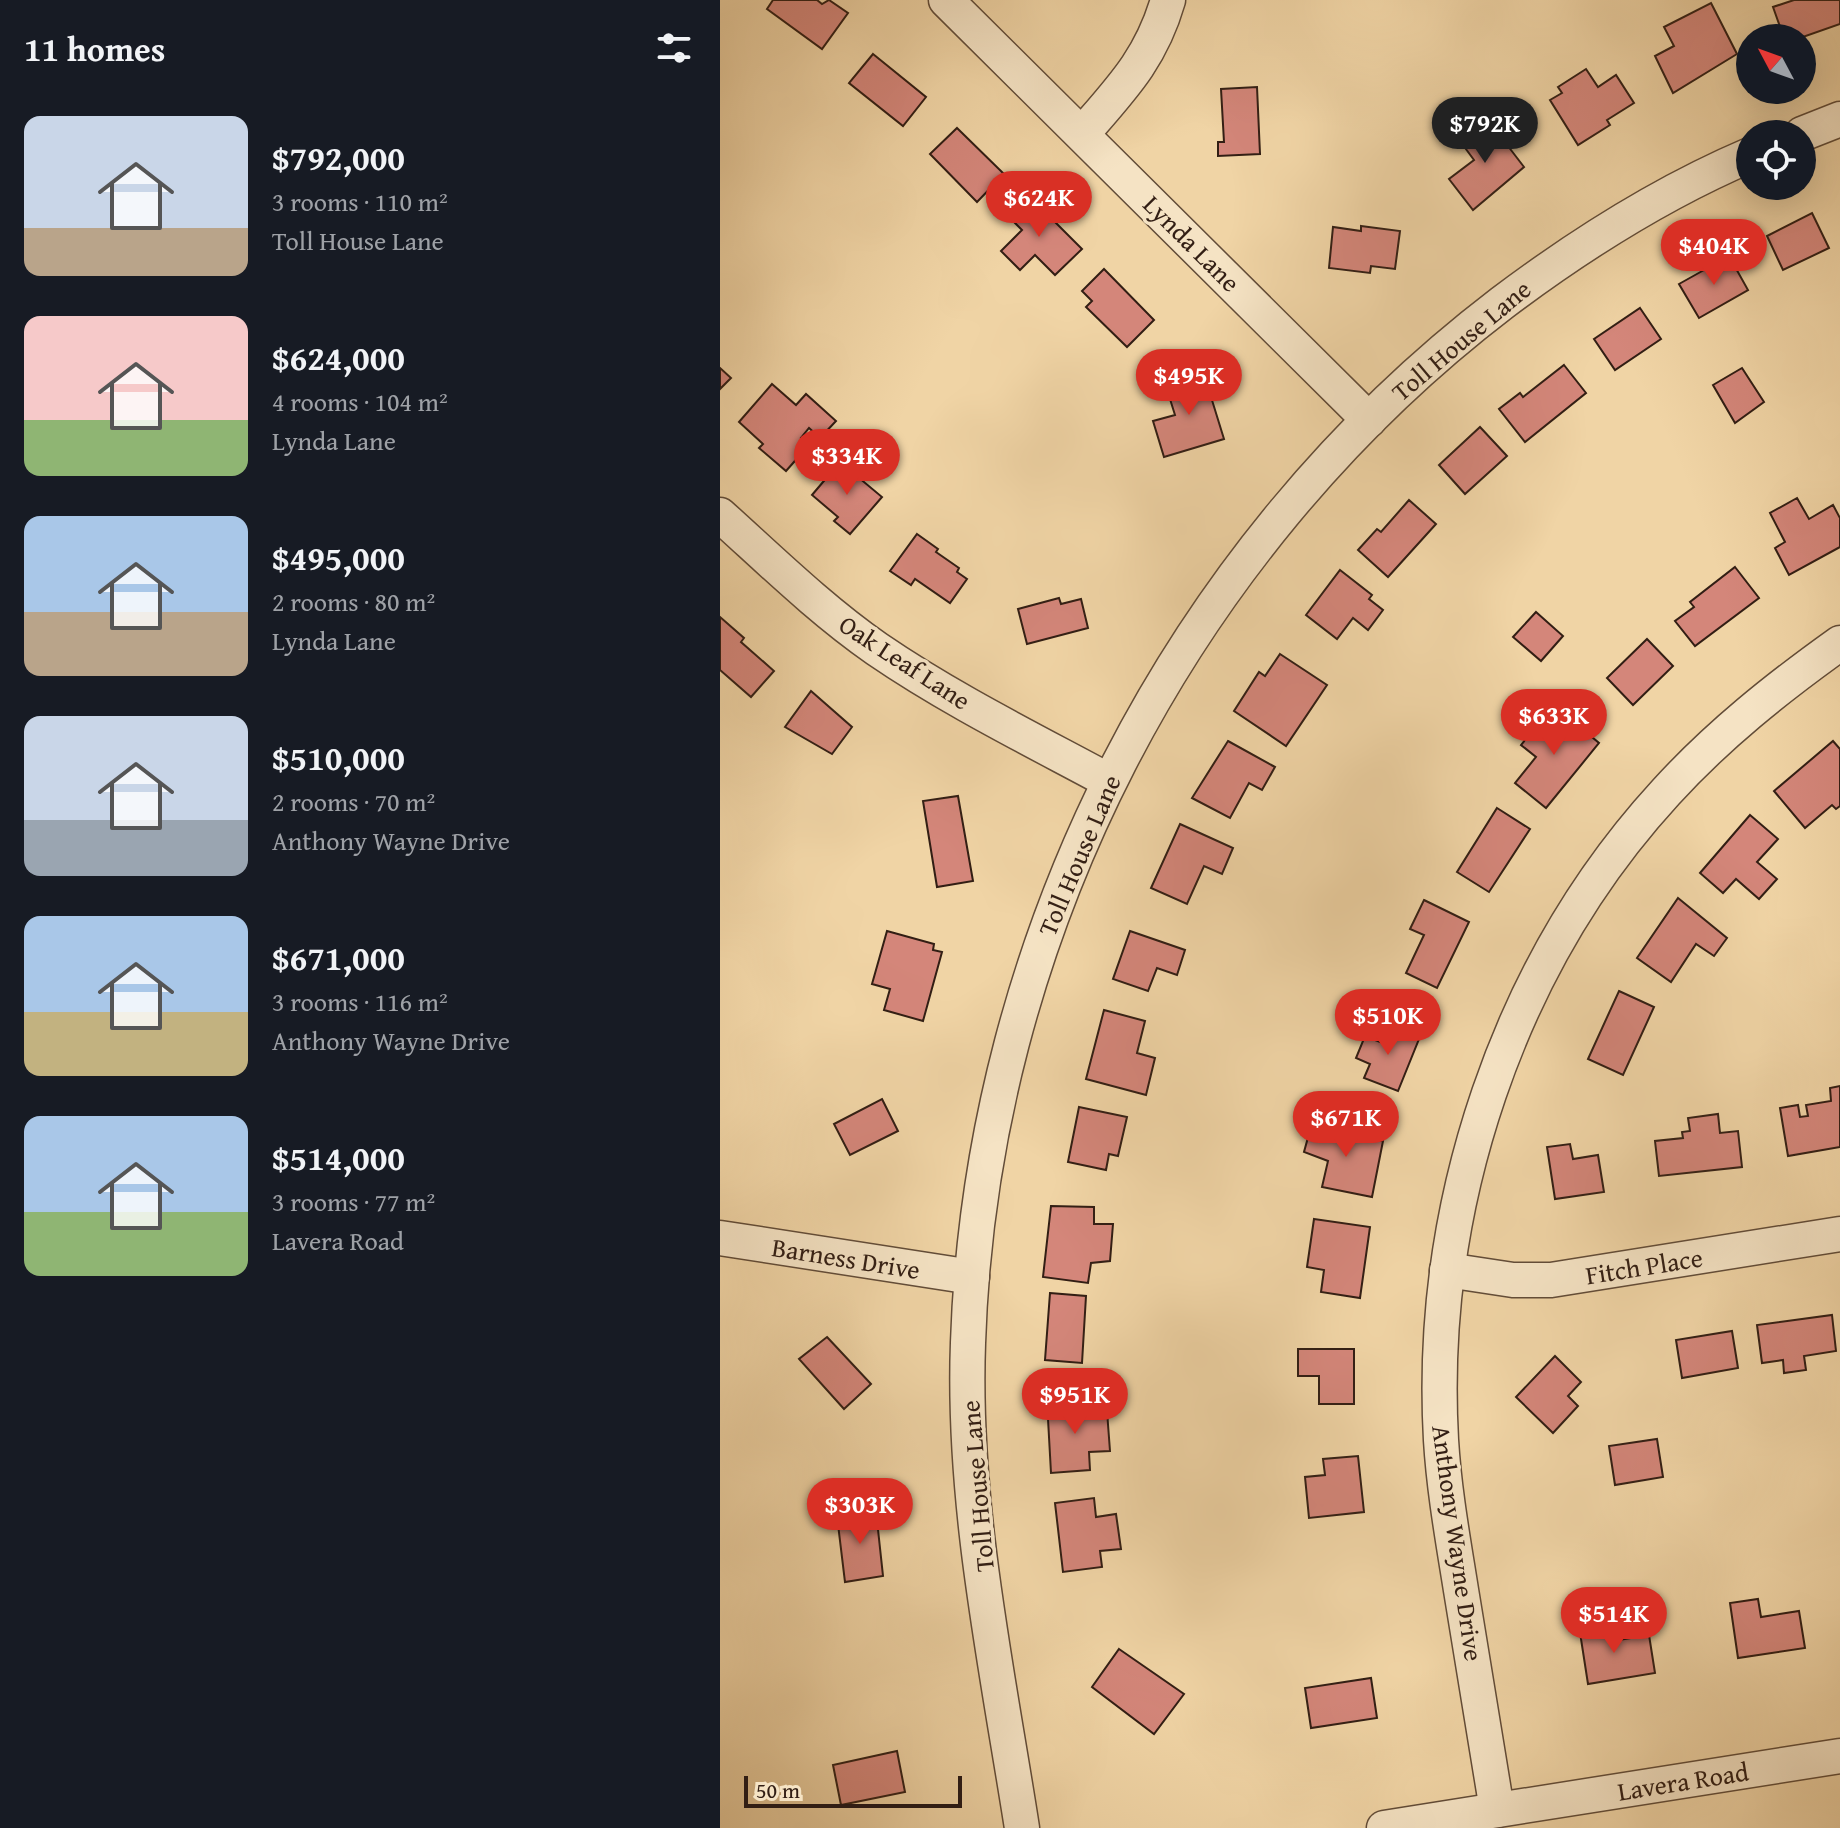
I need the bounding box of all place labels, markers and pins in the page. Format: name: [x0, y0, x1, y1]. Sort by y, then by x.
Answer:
pin: $792K: [1429, 97, 1541, 165]
pin: $624K: [983, 171, 1095, 239]
pin: $404K: [1658, 219, 1770, 287]
pin: $495K: [1133, 349, 1245, 417]
pin: $334K: [791, 429, 903, 497]
pin: $633K: [1498, 689, 1610, 757]
pin: $510K: [1332, 989, 1444, 1057]
pin: $671K: [1290, 1091, 1402, 1159]
pin: $951K: [1019, 1368, 1131, 1436]
pin: $303K: [804, 1478, 916, 1546]
pin: $514K: [1558, 1587, 1670, 1655]

